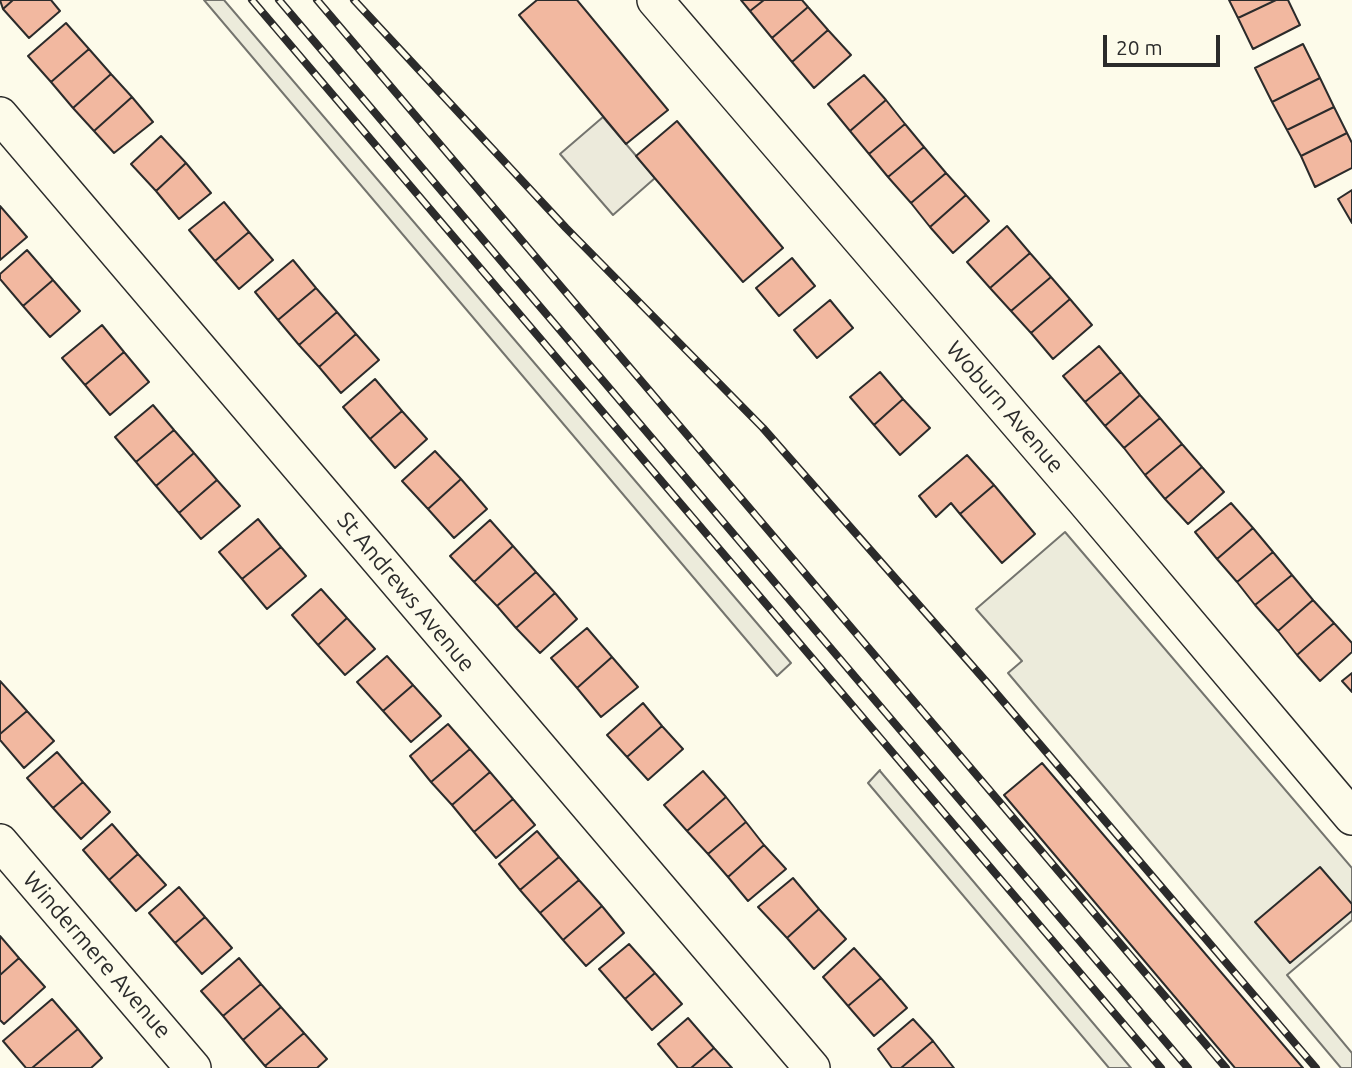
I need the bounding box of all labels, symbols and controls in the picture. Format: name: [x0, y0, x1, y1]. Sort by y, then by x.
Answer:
scale bar: [1107, 21, 1224, 65]
text: 20 m: [1116, 35, 1163, 59]
street label: Woburn Avenue: [940, 335, 1070, 479]
street label: St Andrews Avenue: [331, 507, 481, 677]
street label: Windermere Avenue: [17, 866, 177, 1044]

